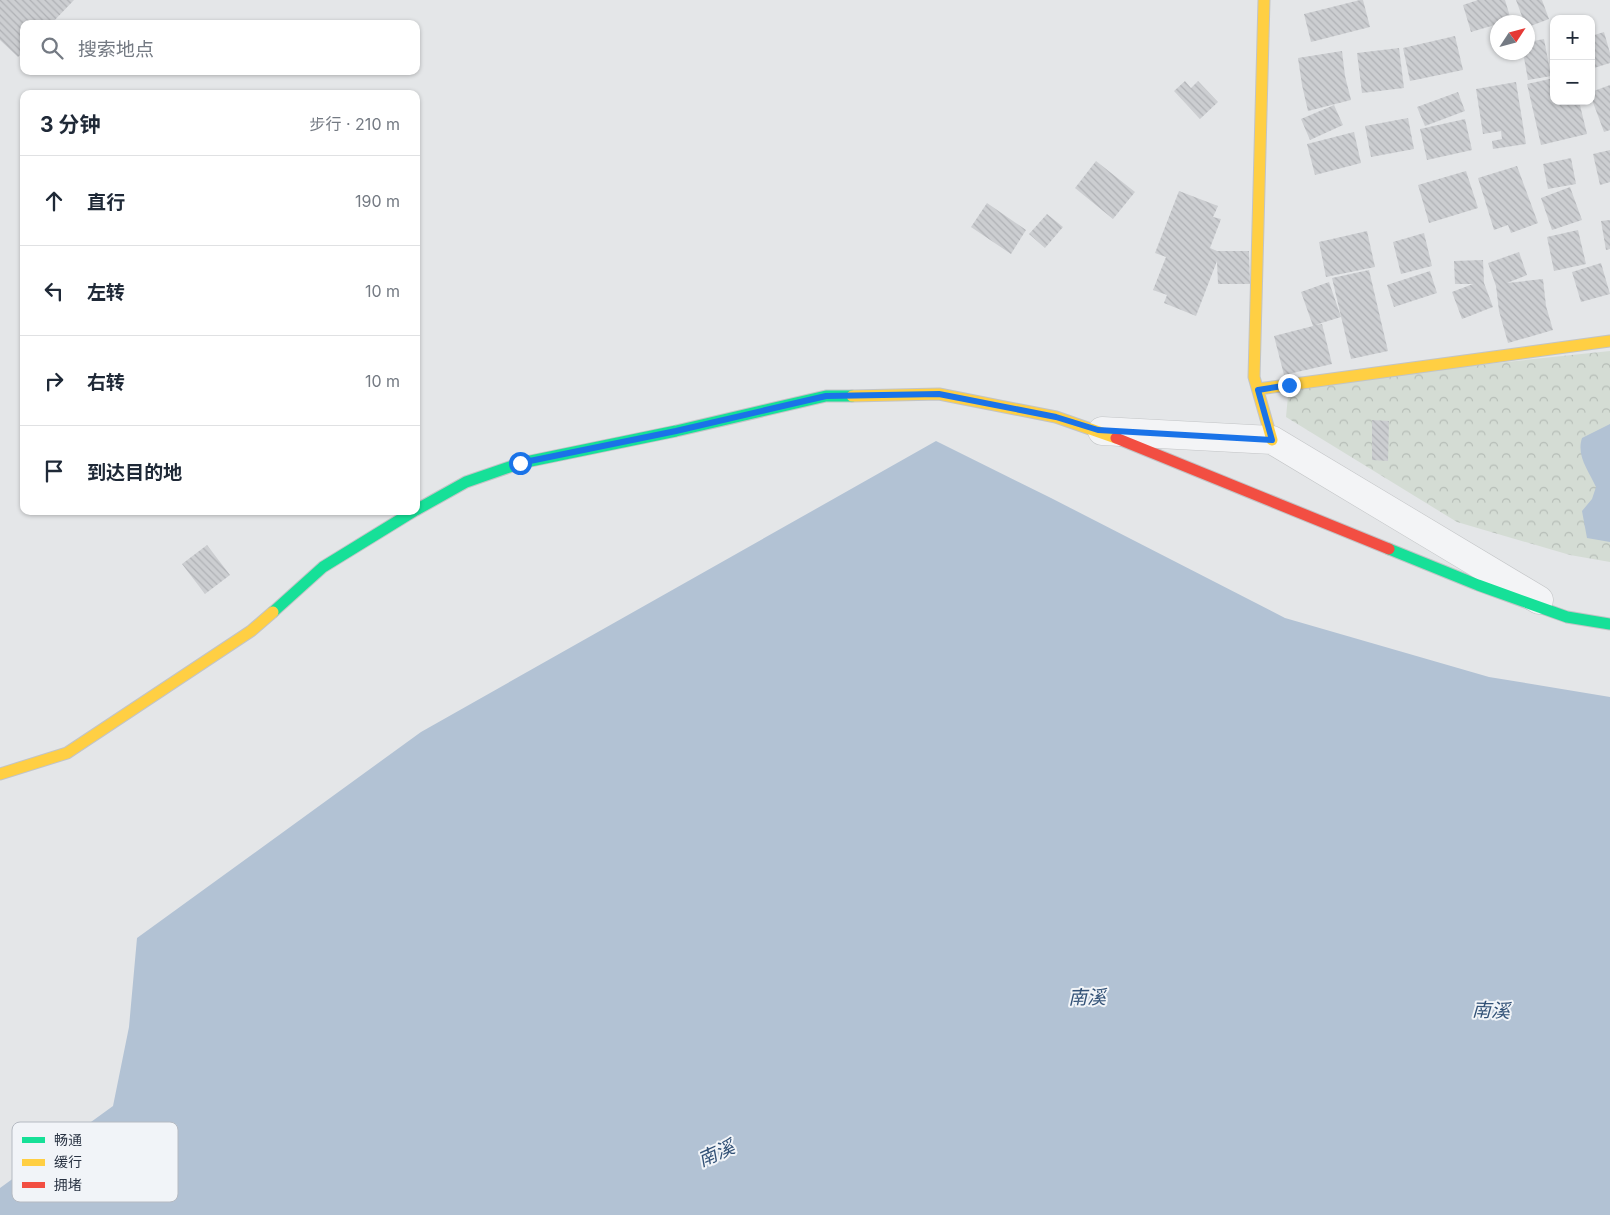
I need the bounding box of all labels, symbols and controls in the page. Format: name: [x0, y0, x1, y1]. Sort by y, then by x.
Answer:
north arrow: [1490, 15, 1535, 60]
map controls: [1550, 15, 1595, 105]
button: +: [1550, 15, 1595, 60]
search box: [20, 20, 420, 75]
icon: search: [38, 34, 66, 62]
text: 搜索地点: [78, 38, 154, 61]
button: −: [1550, 60, 1595, 105]
text: 3 分钟: [40, 112, 101, 137]
text: 步行 · 210 m: [310, 114, 400, 134]
icon: ahead: [40, 187, 68, 215]
text: 直行: [87, 191, 125, 214]
text: 190 m: [355, 191, 400, 211]
icon: left: [40, 277, 68, 305]
text: 左转: [87, 281, 125, 304]
text: 10 m: [365, 281, 400, 301]
icon: right: [40, 367, 68, 395]
text: 右转: [87, 371, 125, 394]
text: 10 m: [365, 371, 400, 391]
route end: [1278, 374, 1301, 397]
route start: [509, 452, 532, 475]
icon: arrive: [40, 457, 68, 485]
text: 到达目的地: [87, 461, 182, 484]
water label: 南溪: [1068, 986, 1108, 1009]
water label: 南溪: [1472, 998, 1512, 1023]
legend: [12, 1122, 178, 1202]
text: 畅通: [54, 1131, 82, 1148]
water label: 南溪: [694, 1134, 740, 1172]
text: 缓行: [54, 1153, 82, 1170]
text: 拥堵: [54, 1176, 82, 1193]

